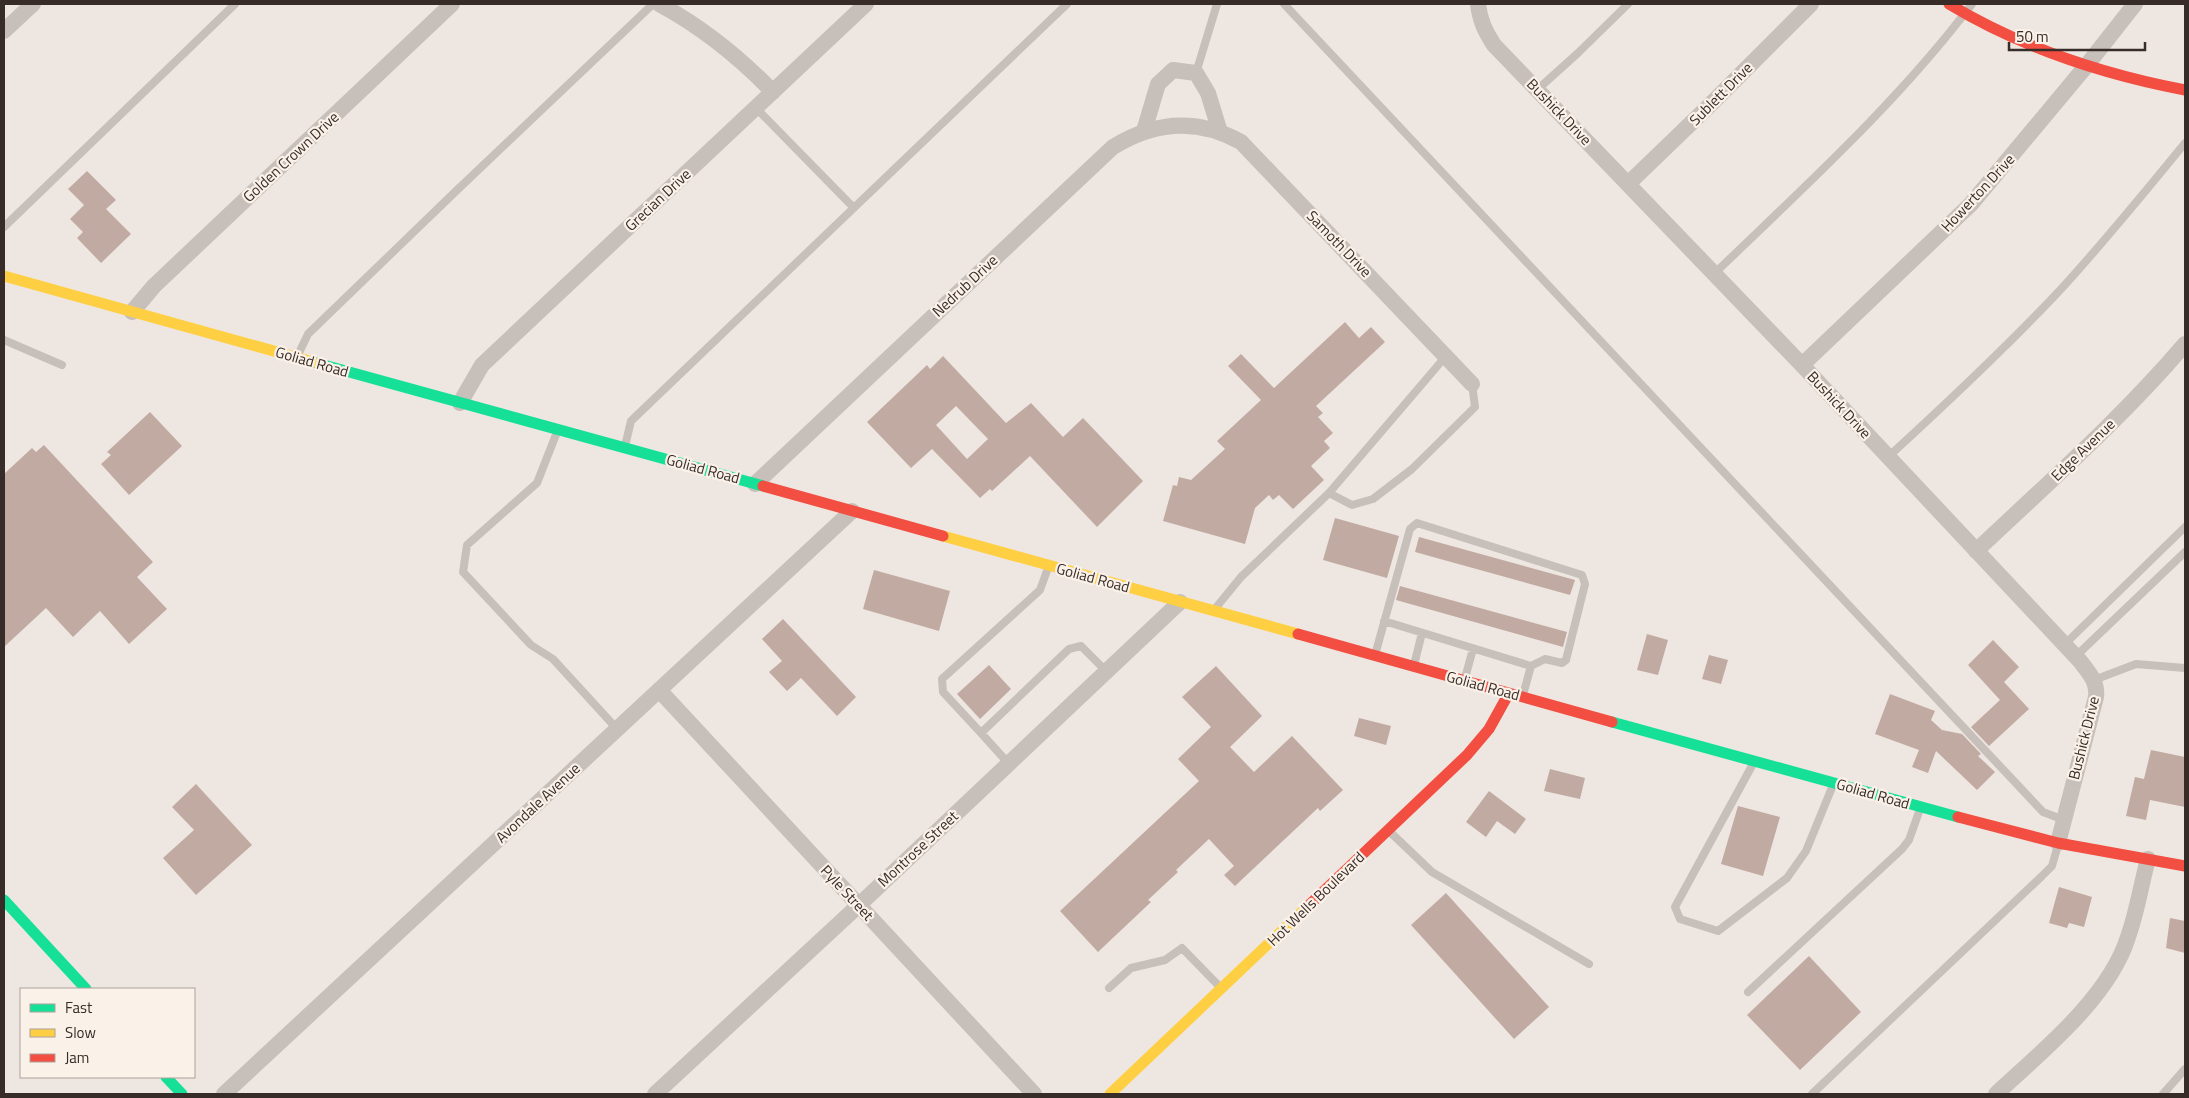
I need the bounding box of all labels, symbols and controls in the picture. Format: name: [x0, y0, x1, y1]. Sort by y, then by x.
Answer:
scale bar: [2009, 20, 2145, 52]
text: 50 m: [2016, 25, 2049, 48]
street label: Sublett Drive: [1684, 57, 1758, 131]
street label: Bushick Drive: [1521, 73, 1597, 150]
street label: Golden Crown Drive: [237, 106, 344, 207]
street label: Howerton Drive: [1935, 148, 2020, 237]
street label: Grecian Drive: [619, 163, 696, 236]
street label: Samoth Drive: [1301, 205, 1377, 282]
street label: Nedrub Drive: [927, 249, 1003, 322]
street label: Goliad Road: [273, 340, 351, 383]
street label: Bushick Drive: [1802, 366, 1877, 444]
street label: Edge Avenue: [2045, 413, 2120, 486]
street label: Goliad Road: [664, 448, 742, 489]
street label: Goliad Road: [1054, 557, 1132, 598]
street label: Goliad Road: [1444, 665, 1522, 706]
street label: Bushick Drive: [2062, 694, 2105, 782]
street label: Avondale Avenue: [490, 757, 585, 848]
street label: Goliad Road: [1834, 772, 1912, 815]
street label: Montrose Street: [872, 805, 964, 892]
street label: Hot Wells Boulevard: [1262, 846, 1370, 951]
street label: Pyle Street: [815, 860, 880, 926]
legend: [20, 988, 195, 1078]
text: Fast: [65, 996, 93, 1019]
text: Slow: [65, 1021, 96, 1044]
text: Jam: [65, 1046, 89, 1069]

